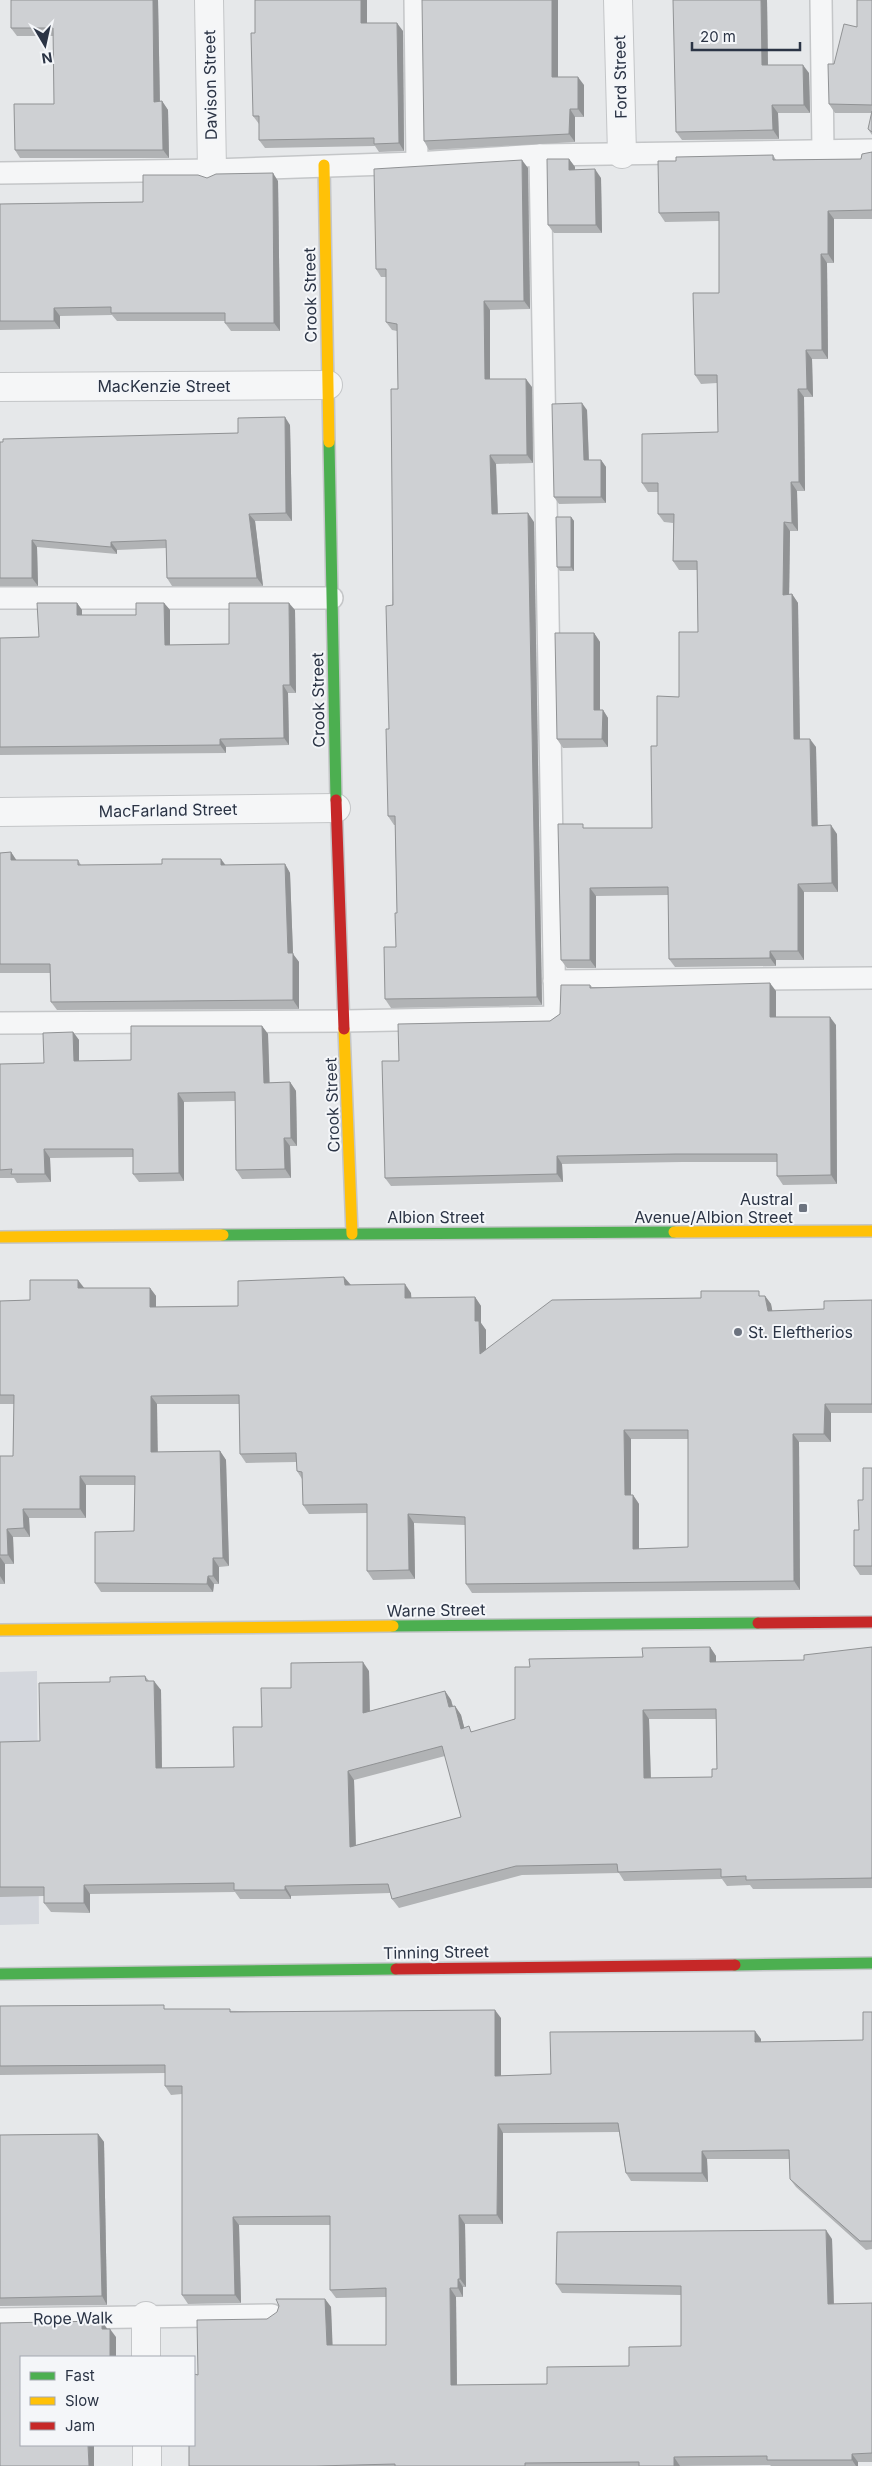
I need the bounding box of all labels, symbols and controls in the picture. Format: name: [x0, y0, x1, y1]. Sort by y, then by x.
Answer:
north arrow: [20, 20, 70, 70]
scale bar: [692, 20, 800, 52]
text: 20 m: [700, 27, 736, 46]
street label: Davison Street: [199, 30, 221, 140]
street label: Ford Street: [609, 35, 631, 119]
text: N: [41, 49, 54, 68]
street label: Crook Street: [299, 247, 321, 343]
street label: MacKenzie Street: [97, 376, 231, 396]
street label: Crook Street: [307, 652, 329, 748]
street label: MacFarland Street: [99, 799, 237, 821]
street label: Crook Street: [320, 1057, 344, 1153]
place label: Austral Avenue/Albion Street: [634, 1189, 793, 1227]
marker: Austral Avenue/Albion Street: [797, 1202, 809, 1214]
street label: Albion Street: [387, 1207, 485, 1227]
place label: St. Eleftherios: [748, 1322, 853, 1342]
marker: St. Eleftherios: [732, 1326, 744, 1338]
street label: Warne Street: [387, 1599, 485, 1621]
street label: Tinning Street: [383, 1941, 489, 1963]
street label: Rope Walk: [33, 2307, 113, 2329]
legend: [20, 2356, 195, 2446]
text: Fast: [65, 2366, 95, 2385]
text: Slow: [65, 2391, 99, 2410]
text: Jam: [65, 2416, 95, 2435]

